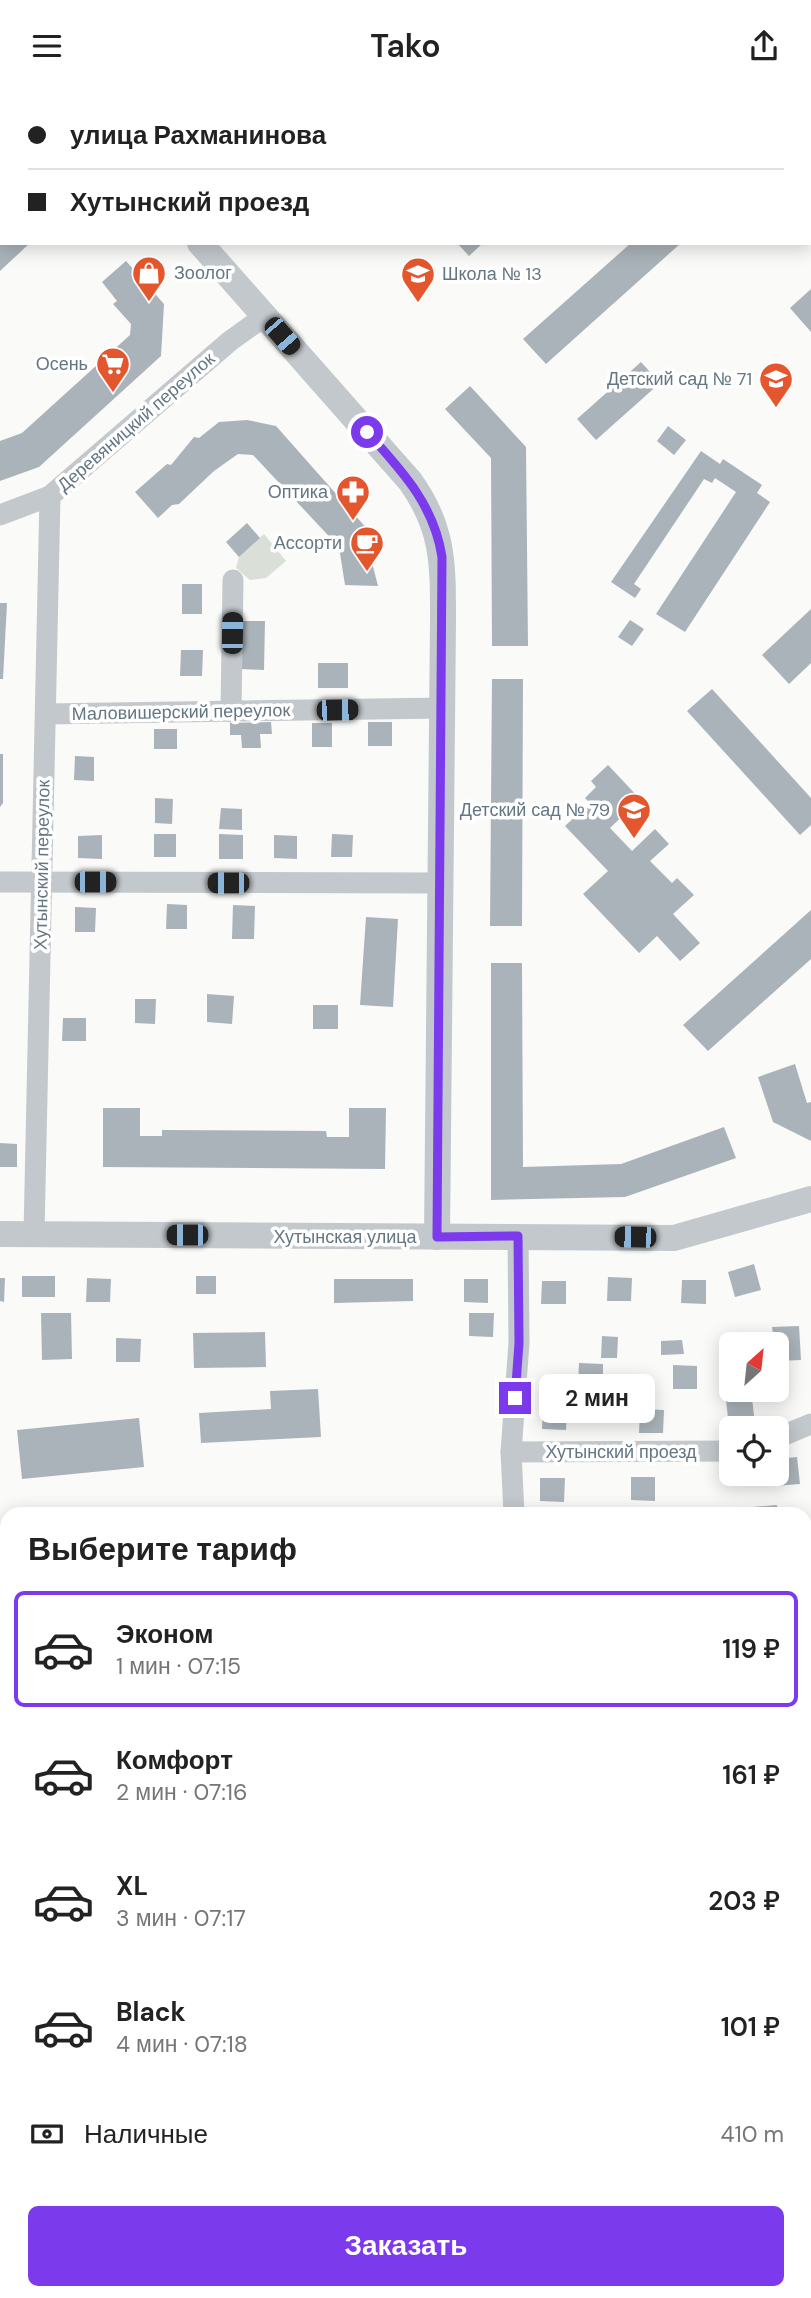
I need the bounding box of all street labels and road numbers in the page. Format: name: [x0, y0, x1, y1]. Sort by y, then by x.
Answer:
street label: Деревяницкий переулок: [52, 347, 220, 497]
street label: Маловишерский переулок: [72, 698, 291, 726]
street label: Хутынский переулок: [29, 780, 55, 950]
street label: Хутынская улица: [273, 1225, 418, 1249]
street label: Хутынский проезд: [545, 1440, 697, 1464]

